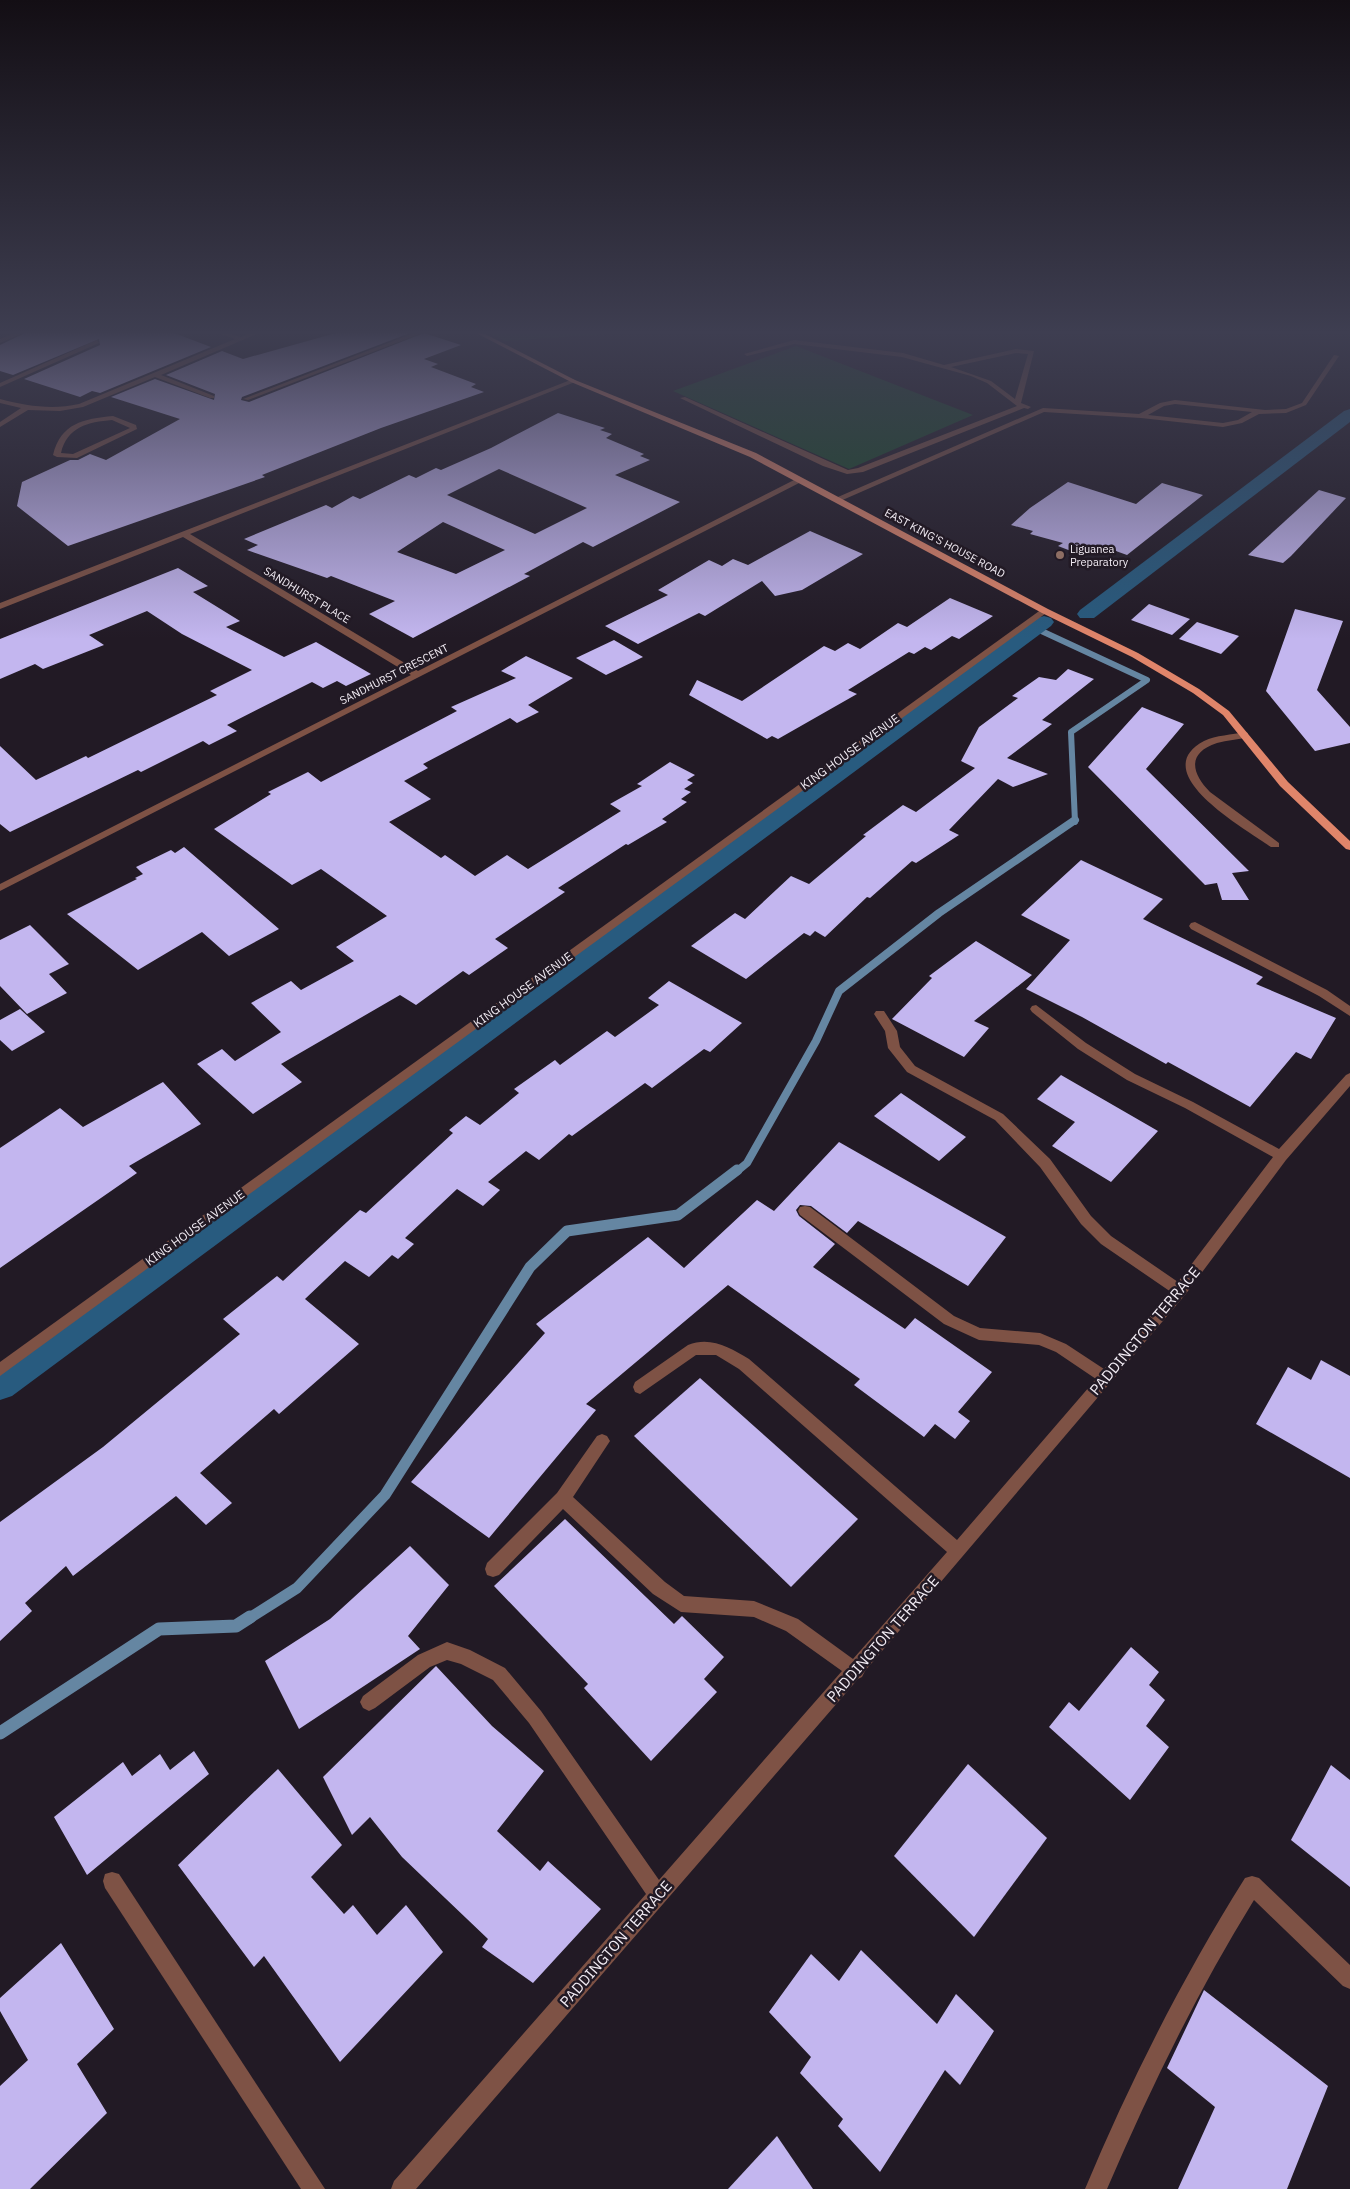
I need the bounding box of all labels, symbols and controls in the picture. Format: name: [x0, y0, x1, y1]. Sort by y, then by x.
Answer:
street label: EAST KING'S HOUSE ROAD: [882, 505, 1008, 581]
place label: Liguanea Preparatory: [1070, 542, 1129, 569]
marker: Liguanea Preparatory: [1054, 549, 1066, 561]
street label: SANDHURST PLACE: [261, 564, 353, 626]
street label: SANDHURST CRESCENT: [337, 640, 451, 707]
street label: KING HOUSE AVENUE: [797, 711, 902, 793]
street label: KING HOUSE AVENUE: [470, 949, 575, 1031]
street label: KING HOUSE AVENUE: [142, 1187, 247, 1269]
street label: PADDINGTON TERRACE: [1085, 1263, 1204, 1399]
street label: PADDINGTON TERRACE: [822, 1571, 943, 1706]
street label: PADDINGTON TERRACE: [555, 1876, 676, 2011]

